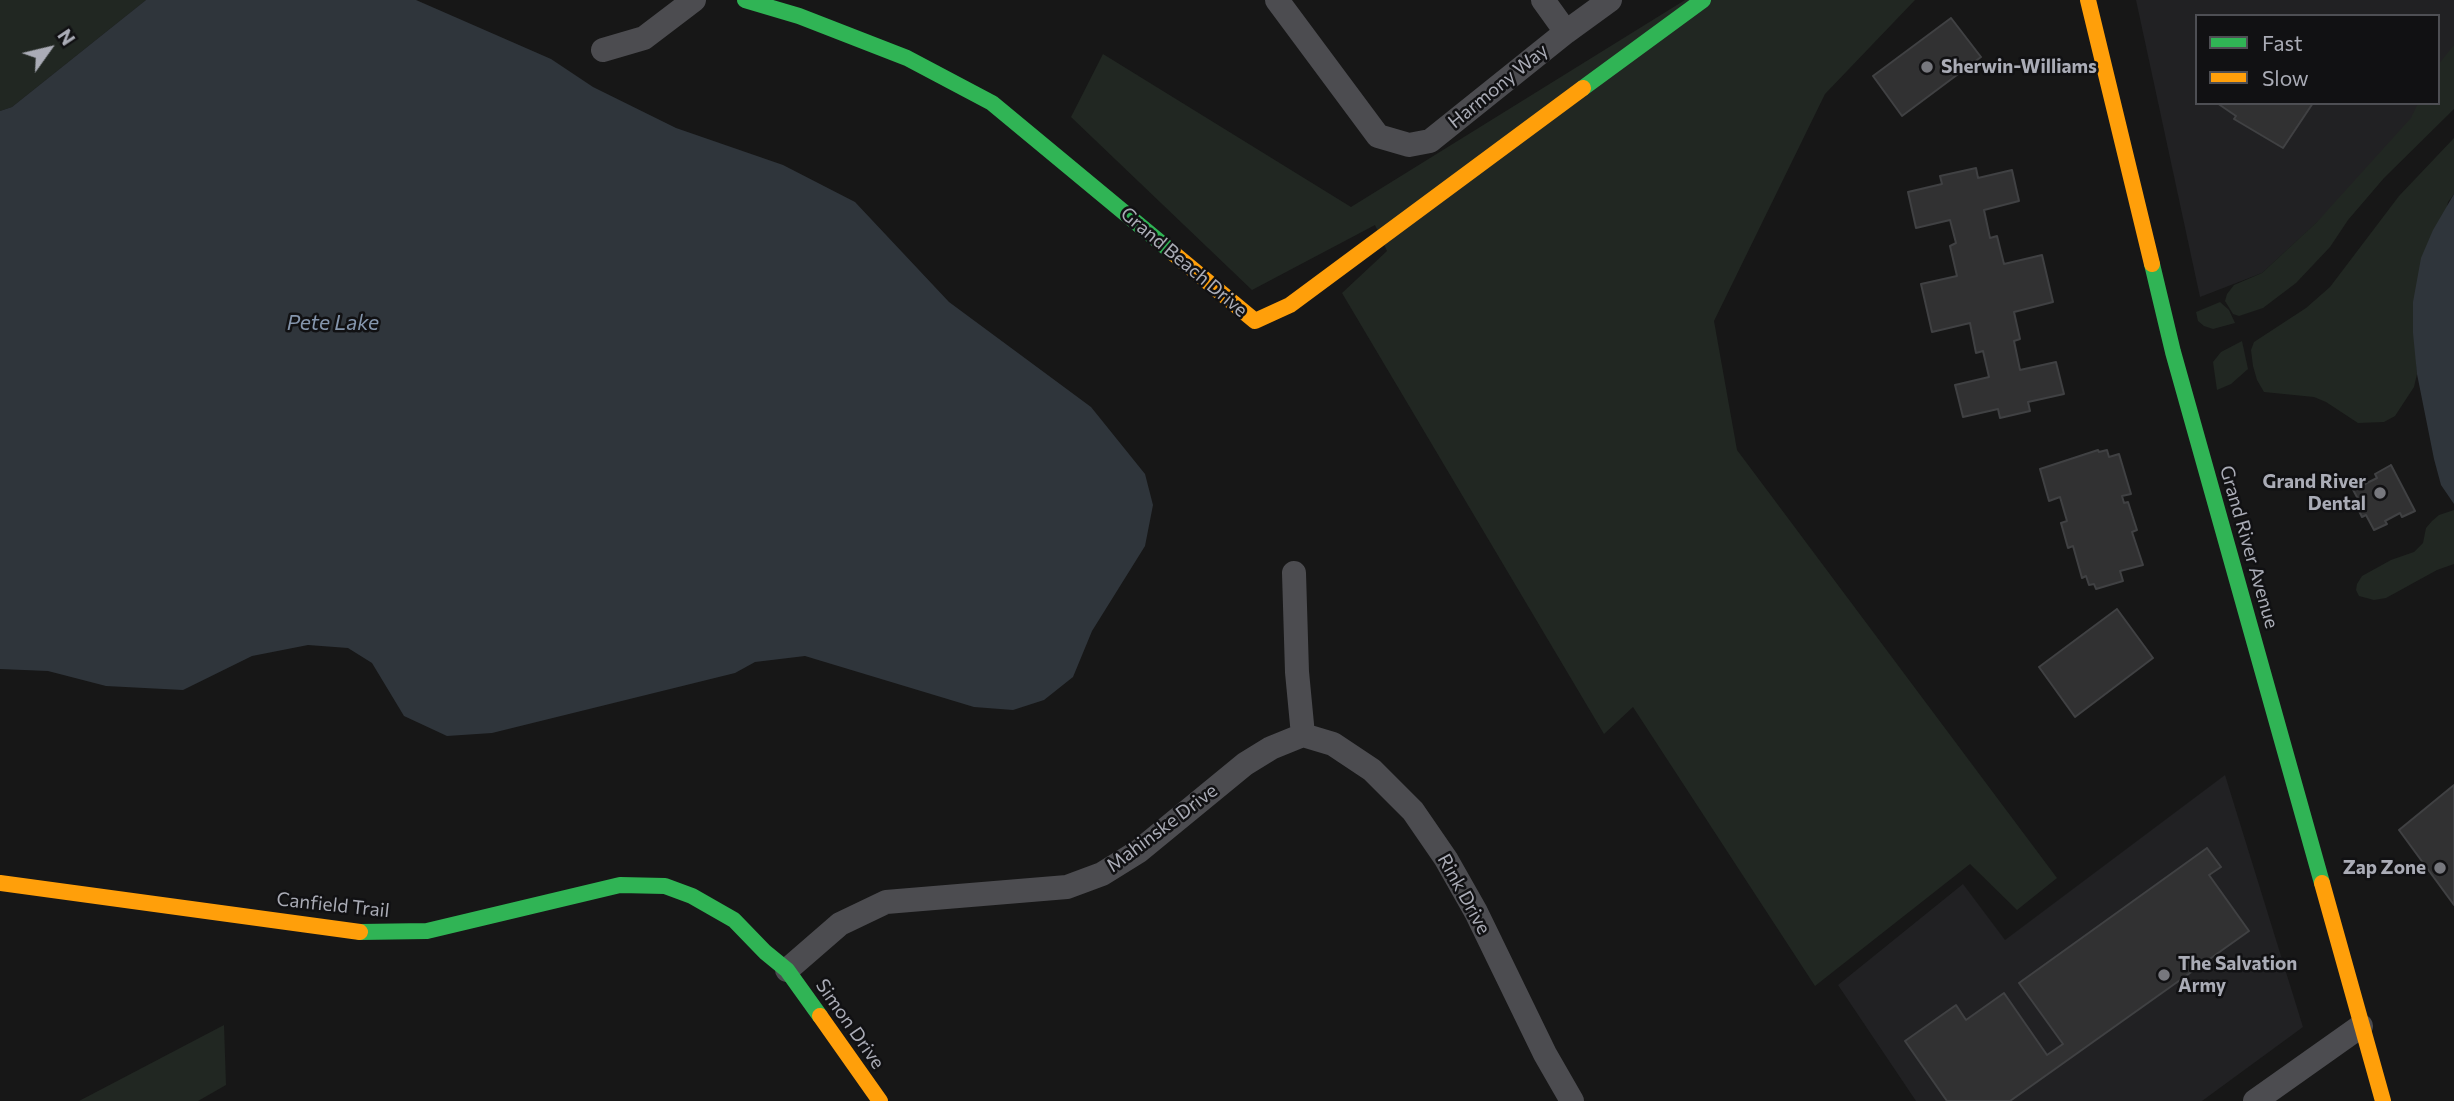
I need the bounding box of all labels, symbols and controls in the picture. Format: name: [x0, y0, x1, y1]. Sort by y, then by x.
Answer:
north arrow: [14, 14, 84, 84]
legend: [2195, 14, 2440, 105]
text: N: [53, 25, 80, 49]
text: Fast: [2262, 30, 2303, 55]
street label: Harmony Way: [1444, 39, 1552, 133]
place label: Sherwin-Williams: [1941, 56, 2097, 78]
marker: Sherwin-Williams: [1919, 59, 1935, 75]
text: Slow: [2262, 65, 2309, 90]
street label: Grand Beach Drive: [1116, 202, 1252, 322]
water label: Pete Lake: [287, 310, 379, 336]
street label: Grand River Avenue: [2215, 463, 2283, 631]
place label: Grand River Dental: [2263, 471, 2366, 515]
marker: Grand River Dental: [2372, 485, 2388, 501]
street label: Mahinske Drive: [1102, 779, 1222, 877]
street label: Rink Drive: [1433, 850, 1495, 938]
place label: Zap Zone: [2343, 857, 2426, 879]
marker: Zap Zone: [2432, 860, 2448, 876]
street label: Canfield Trail: [275, 888, 391, 922]
place label: The Salvation Army: [2178, 953, 2297, 997]
marker: The Salvation Army: [2156, 967, 2172, 983]
street label: Simon Drive: [811, 975, 889, 1073]

